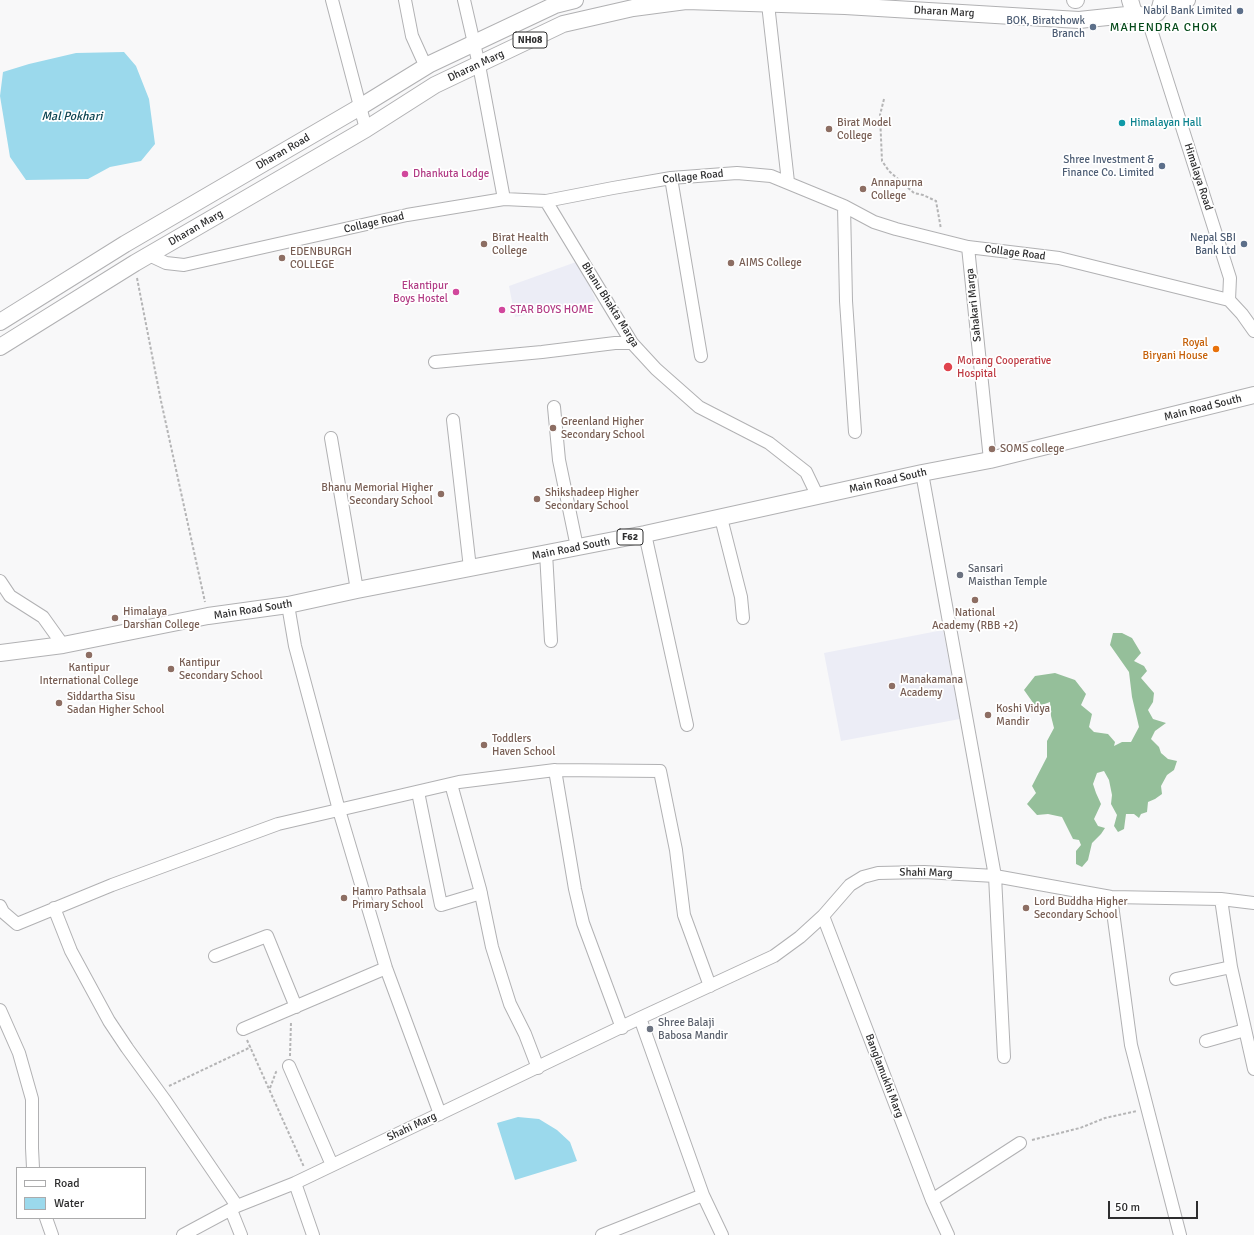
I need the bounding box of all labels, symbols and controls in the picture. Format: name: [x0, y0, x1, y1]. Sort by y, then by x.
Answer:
street label: Dharan Marg: [913, 4, 975, 20]
place label: Nabil Bank Limited: [1143, 4, 1232, 18]
marker: Nabil Bank Limited: [1235, 6, 1245, 16]
place label: BOK, Biratchowk Branch: [1006, 14, 1085, 40]
district label: MAHENDRA CHOK: [1110, 21, 1218, 35]
marker: BOK, Biratchowk Branch: [1088, 22, 1098, 32]
road number: NH08: [513, 32, 547, 48]
street label: Dharan Marg: [446, 47, 506, 85]
water label: Mal Pokhari: [41, 110, 103, 124]
place label: Birat Model College: [837, 116, 891, 142]
place label: Himalayan Hall: [1130, 116, 1202, 130]
marker: Himalayan Hall: [1117, 118, 1127, 128]
marker: Birat Model College: [824, 124, 834, 134]
street label: Dharan Road: [254, 131, 312, 173]
street label: Himalaya Road: [1181, 142, 1215, 212]
place label: Shree Investment & Finance Co. Limited: [1062, 153, 1154, 179]
marker: Shree Investment & Finance Co. Limited: [1157, 161, 1167, 171]
place label: Dhankuta Lodge: [413, 167, 489, 181]
street label: Collage Road: [662, 167, 724, 187]
marker: Dhankuta Lodge: [400, 169, 410, 179]
place label: Annapurna College: [871, 176, 923, 202]
marker: Annapurna College: [858, 184, 868, 194]
street label: Dharan Marg: [166, 207, 226, 249]
street label: Collage Road: [343, 210, 405, 236]
place label: Birat Health College: [492, 231, 549, 257]
place label: Nepal SBI Bank Ltd: [1190, 231, 1236, 257]
marker: Birat Health College: [479, 239, 489, 249]
marker: Nepal SBI Bank Ltd: [1239, 239, 1249, 249]
street label: Collage Road: [984, 243, 1046, 263]
place label: EDENBURGH COLLEGE: [290, 245, 352, 271]
marker: EDENBURGH COLLEGE: [277, 253, 287, 263]
place label: AIMS College: [739, 256, 802, 270]
marker: AIMS College: [726, 258, 736, 268]
street label: Bhanu Bhakta Marga: [578, 260, 642, 350]
street label: Sahakari Marga: [964, 268, 984, 342]
place label: Ekantipur Boys Hostel: [393, 279, 448, 305]
marker: Ekantipur Boys Hostel: [451, 287, 461, 297]
place label: STAR BOYS HOME: [510, 303, 594, 317]
marker: STAR BOYS HOME: [497, 305, 507, 315]
place label: Royal Biryani House: [1143, 336, 1208, 362]
marker: Royal Biryani House: [1211, 344, 1221, 354]
place label: Morang Cooperative Hospital: [957, 354, 1051, 380]
marker: Morang Cooperative Hospital: [942, 361, 954, 373]
street label: Main Road South: [1163, 392, 1243, 424]
place label: Greenland Higher Secondary School: [561, 415, 645, 441]
marker: Greenland Higher Secondary School: [548, 423, 558, 433]
place label: SOMS college: [1000, 442, 1065, 456]
marker: SOMS college: [987, 444, 997, 454]
street label: Main Road South: [848, 466, 928, 496]
place label: Bhanu Memorial Higher Secondary School: [321, 481, 433, 507]
place label: Shikshadeep Higher Secondary School: [545, 486, 639, 512]
marker: Bhanu Memorial Higher Secondary School: [436, 489, 446, 499]
marker: Shikshadeep Higher Secondary School: [532, 494, 542, 504]
road number: F62: [617, 529, 643, 545]
street label: Main Road South: [531, 535, 611, 563]
place label: Sansari Maisthan Temple: [968, 562, 1047, 588]
marker: Sansari Maisthan Temple: [955, 570, 965, 580]
marker: National Academy (RBB +2): [970, 595, 980, 605]
street label: Main Road South: [213, 597, 293, 623]
place label: Himalaya Darshan College: [123, 605, 200, 631]
place label: National Academy (RBB +2): [932, 606, 1018, 632]
marker: Himalaya Darshan College: [110, 613, 120, 623]
marker: Kantipur International College: [84, 650, 94, 660]
place label: Kantipur Secondary School: [179, 656, 263, 682]
place label: Kantipur International College: [39, 661, 139, 687]
marker: Kantipur Secondary School: [166, 664, 176, 674]
place label: Manakamana Academy: [900, 673, 963, 699]
marker: Manakamana Academy: [887, 681, 897, 691]
place label: Siddartha Sisu Sadan Higher School: [67, 690, 165, 716]
marker: Siddartha Sisu Sadan Higher School: [54, 698, 64, 708]
place label: Koshi Vidya Mandir: [996, 702, 1050, 728]
marker: Koshi Vidya Mandir: [983, 710, 993, 720]
place label: Toddlers Haven School: [492, 732, 556, 758]
marker: Toddlers Haven School: [479, 740, 489, 750]
street label: Shahi Marg: [899, 866, 953, 880]
place label: Hamro Pathsala Primary School: [352, 885, 426, 911]
marker: Hamro Pathsala Primary School: [339, 893, 349, 903]
place label: Lord Buddha Higher Secondary School: [1034, 895, 1127, 921]
marker: Lord Buddha Higher Secondary School: [1021, 903, 1031, 913]
place label: Shree Balaji Babosa Mandir: [658, 1016, 728, 1042]
marker: Shree Balaji Babosa Mandir: [645, 1024, 655, 1034]
street label: Banglamukhi Marg: [862, 1032, 906, 1120]
street label: Shahi Marg: [385, 1110, 439, 1144]
legend: [16, 1167, 146, 1219]
text: Road: [54, 1176, 80, 1191]
scale bar: [1110, 1193, 1200, 1219]
text: Water: [54, 1196, 84, 1211]
text: 50 m: [1115, 1200, 1140, 1215]

